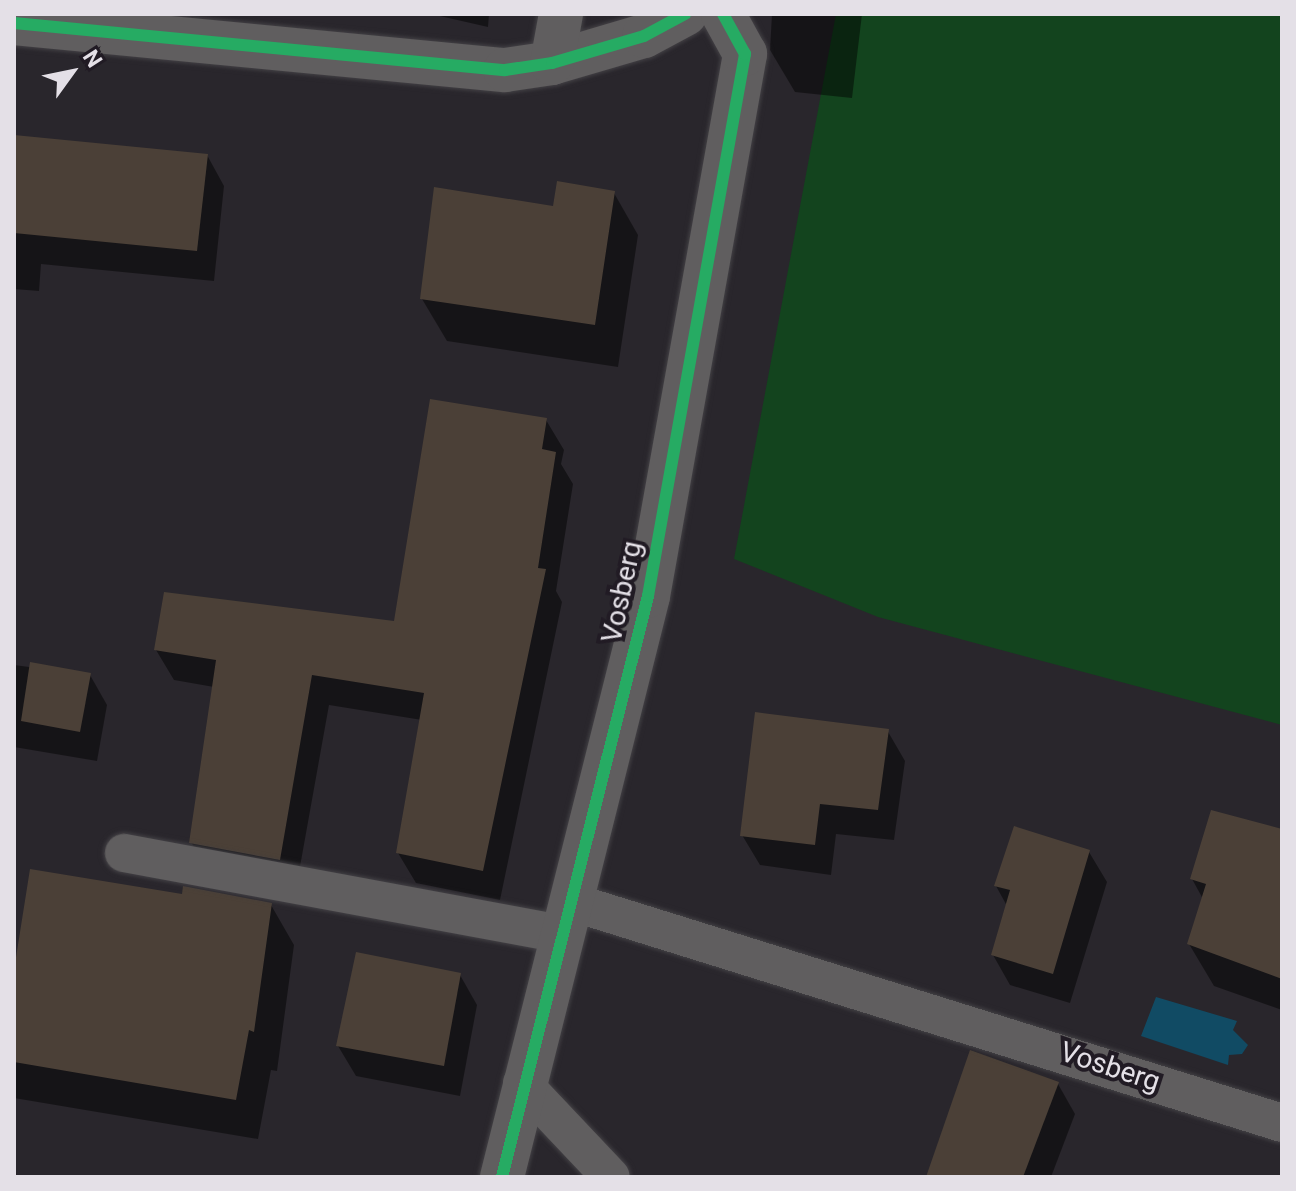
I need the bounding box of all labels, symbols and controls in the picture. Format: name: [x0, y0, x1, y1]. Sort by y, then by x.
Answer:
north arrow: [32, 32, 112, 112]
text: N: [78, 45, 107, 72]
street label: Vosberg: [595, 538, 649, 646]
street label: Vosberg: [1056, 1035, 1164, 1099]

